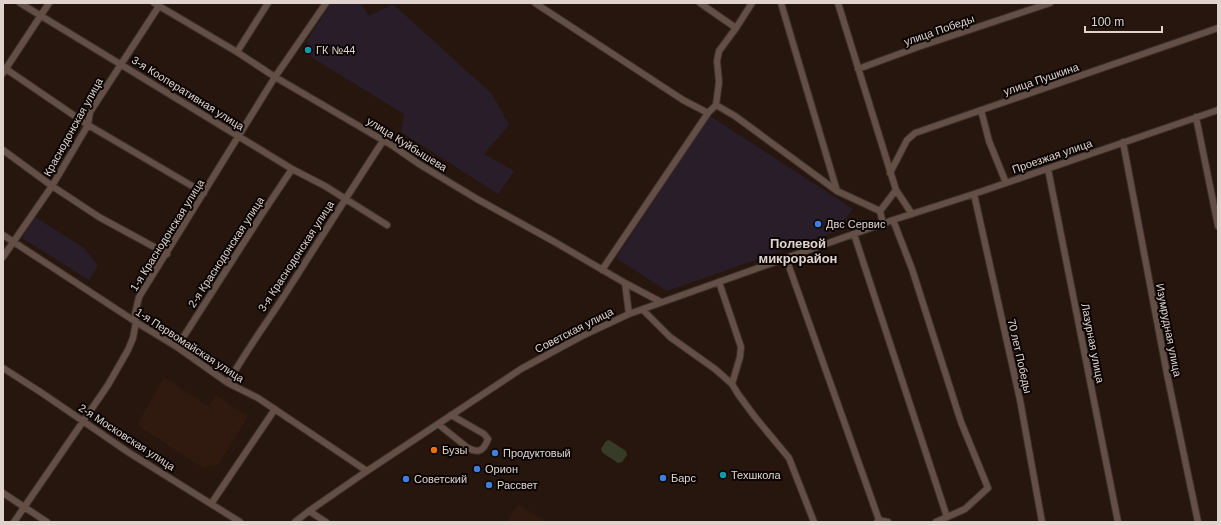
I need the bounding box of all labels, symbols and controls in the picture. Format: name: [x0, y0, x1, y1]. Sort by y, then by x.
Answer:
scale bar: [1085, 8, 1162, 34]
street label: улица Победы: [902, 12, 976, 48]
text: 100 m: [1091, 15, 1124, 29]
place label: ГК №44: [316, 44, 355, 56]
marker: ГК №44: [303, 45, 313, 55]
street label: 3-я Кооперативная улица: [130, 53, 247, 133]
street label: улица Пушкина: [1002, 60, 1081, 97]
street label: Краснодонская улица: [41, 75, 105, 178]
street label: улица Куйбышева: [365, 114, 450, 174]
street label: Проезжая улица: [1010, 136, 1094, 175]
street label: 1-я Краснодонская улица: [128, 176, 207, 293]
street label: 2-я Краснодонская улица: [186, 194, 267, 310]
street label: 3-я Краснодонская улица: [256, 198, 337, 314]
place label: Двс Сервис: [826, 218, 886, 230]
marker: Двс Сервис: [813, 219, 823, 229]
district label: Полевой микрорайон: [759, 236, 837, 266]
street label: Изумрудная улица: [1154, 282, 1184, 379]
street label: Лазурная улица: [1079, 302, 1107, 385]
street label: Советская улица: [533, 305, 616, 355]
street label: 1-я Первомайская улица: [134, 306, 247, 385]
street label: 70 лет Победы: [1006, 318, 1034, 394]
street label: 2-я Московская улица: [77, 401, 178, 473]
place label: Бузы: [442, 444, 468, 456]
marker: Бузы: [429, 445, 439, 455]
place label: Продуктовый: [503, 447, 571, 459]
marker: Продуктовый: [490, 448, 500, 458]
place label: Орион: [485, 463, 518, 475]
marker: Орион: [472, 464, 482, 474]
place label: Техшкола: [731, 469, 782, 481]
marker: Техшкола: [718, 470, 728, 480]
place label: Барс: [671, 472, 696, 484]
place label: Советский: [414, 473, 467, 485]
marker: Барс: [658, 473, 668, 483]
marker: Советский: [401, 474, 411, 484]
place label: Рассвет: [497, 479, 538, 491]
marker: Рассвет: [484, 480, 494, 490]

